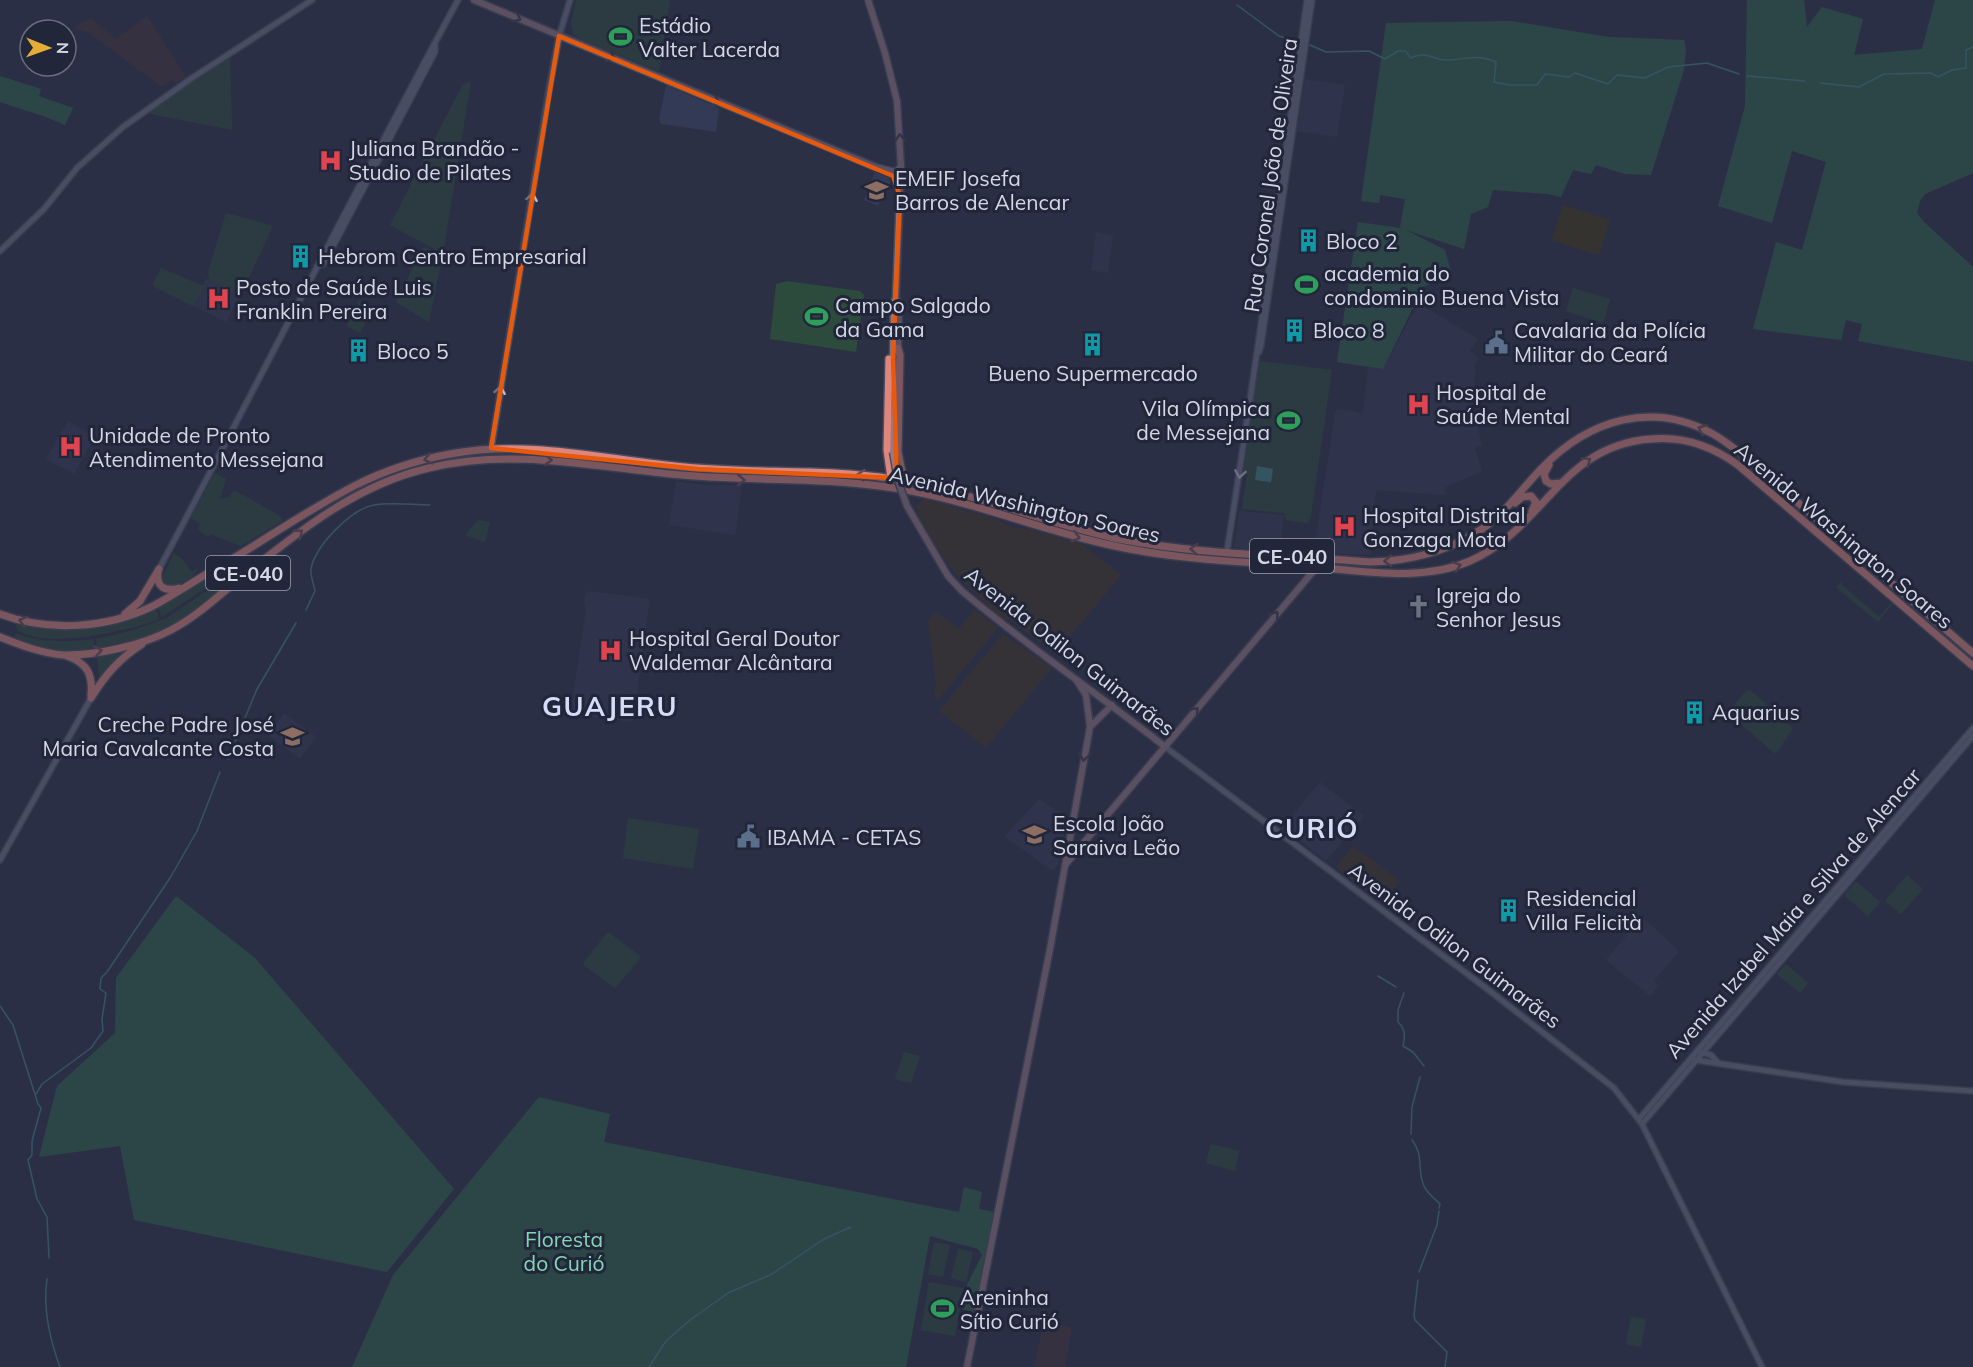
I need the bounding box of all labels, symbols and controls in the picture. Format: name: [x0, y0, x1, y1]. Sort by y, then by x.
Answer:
one-way arrow: [510, 11, 521, 23]
place label: Estádio Valter Lacerda: [639, 12, 780, 62]
north arrow: [18, 18, 78, 78]
sports icon: Estádio Valter Lacerda: [608, 24, 634, 50]
street label: Rua Coronel João de Oliveira: [1238, 36, 1302, 314]
text: N: [53, 42, 73, 54]
one-way arrow: [604, 50, 615, 62]
one-way arrow: [710, 95, 721, 107]
one-way arrow: [894, 133, 907, 142]
place label: Juliana Brandão - Studio de Pilates: [349, 135, 519, 185]
hospital icon: Juliana Brandão - Studio de Pilates: [318, 147, 344, 173]
place label: EMEIF Josefa Barros de Alencar: [895, 165, 1069, 215]
school or university icon: EMEIF Josefa Barros de Alencar: [864, 177, 890, 203]
one-way arrow: [525, 193, 537, 202]
building icon: Bloco 2: [1295, 228, 1321, 254]
place label: Bloco 2: [1326, 228, 1398, 254]
building icon: Hebrom Centro Empresarial: [287, 243, 313, 269]
place label: Hebrom Centro Empresarial: [318, 243, 587, 269]
place label: academia do condominio Buena Vista: [1324, 260, 1559, 310]
sports icon: academia do condominio Buena Vista: [1293, 272, 1319, 298]
place label: Posto de Saúde Luis Franklin Pereira: [236, 274, 432, 324]
hospital icon: Posto de Saúde Luis Franklin Pereira: [205, 286, 231, 312]
place label: Campo Salgado da Gama: [835, 292, 991, 342]
sports icon: Campo Salgado da Gama: [804, 304, 830, 330]
building icon: Bloco 8: [1282, 317, 1308, 343]
place label: Bloco 8: [1313, 317, 1385, 343]
place label: Cavalaria da Polícia Militar do Ceará: [1514, 317, 1706, 367]
public building icon: Cavalaria da Polícia Militar do Ceará: [1483, 329, 1509, 355]
building icon: Bueno Supermercado: [1080, 332, 1106, 358]
building icon: Bloco 5: [346, 338, 372, 364]
place label: Bloco 5: [377, 338, 449, 364]
place label: Bueno Supermercado: [988, 360, 1198, 386]
place label: Hospital de Saúde Mental: [1436, 379, 1570, 429]
one-way arrow: [493, 385, 506, 395]
hospital icon: Hospital de Saúde Mental: [1405, 391, 1431, 417]
place label: Vila Olímpica de Messejana: [1136, 395, 1270, 445]
sports icon: Vila Olímpica de Messejana: [1275, 407, 1301, 433]
place label: Unidade de Pronto Atendimento Messejana: [89, 422, 324, 472]
one-way arrow: [1697, 424, 1708, 436]
hospital icon: Unidade de Pronto Atendimento Messejana: [58, 434, 84, 460]
street label: Avenida Washington Soares: [1730, 436, 1958, 634]
one-way arrow: [423, 451, 433, 464]
one-way arrow: [543, 453, 552, 466]
one-way arrow: [1580, 457, 1591, 468]
street label: Avenida Washington Soares: [887, 460, 1163, 548]
one-way arrow: [856, 469, 865, 482]
one-way arrow: [1234, 469, 1246, 478]
one-way arrow: [737, 474, 746, 486]
place label: Hospital Distrital Gonzaga Mota: [1363, 502, 1525, 552]
hospital icon: Hospital Distrital Gonzaga Mota: [1332, 514, 1358, 540]
one-way arrow: [292, 530, 303, 541]
one-way arrow: [1071, 530, 1081, 542]
road number: CE-040: [1250, 539, 1334, 573]
one-way arrow: [1189, 543, 1198, 556]
one-way arrow: [1384, 555, 1393, 568]
road number: CE-040: [206, 556, 290, 590]
one-way arrow: [1451, 560, 1462, 573]
street label: Avenida Odilon Guimarães: [960, 561, 1180, 741]
place label: Igreja do Senhor Jesus: [1436, 582, 1562, 632]
church icon: Igreja do Senhor Jesus: [1405, 594, 1431, 620]
one-way arrow: [1268, 611, 1279, 622]
one-way arrow: [18, 615, 28, 628]
place label: Hospital Geral Doutor Waldemar Alcântara: [629, 625, 840, 675]
hospital icon: Hospital Geral Doutor Waldemar Alcântara: [598, 637, 624, 663]
one-way arrow: [93, 646, 102, 658]
district label: GUAJERU: [542, 689, 678, 723]
building icon: Aquarius: [1681, 699, 1707, 725]
place label: Aquarius: [1712, 699, 1800, 725]
one-way arrow: [1188, 707, 1199, 718]
place label: Creche Padre José Maria Cavalcante Costa: [42, 711, 274, 761]
school or university icon: Creche Padre José Maria Cavalcante Costa: [279, 723, 305, 749]
one-way arrow: [1079, 753, 1091, 762]
street label: Avenida Izabel Maia e Silva de Alencar: [1660, 762, 1926, 1063]
place label: Escola João Saraiva Leão: [1053, 810, 1180, 860]
district label: CURIÓ: [1265, 811, 1359, 845]
school or university icon: Escola João Saraiva Leão: [1022, 822, 1048, 848]
public building icon: IBAMA - CETAS: [736, 824, 762, 850]
place label: IBAMA - CETAS: [767, 824, 921, 850]
street label: Avenida Odilon Guimarães: [1344, 857, 1566, 1033]
place label: Residencial Villa Felicità: [1526, 885, 1642, 935]
building icon: Residencial Villa Felicità: [1495, 897, 1521, 923]
park label: Floresta do Curió: [524, 1226, 604, 1276]
place label: Areninha Sítio Curió: [960, 1284, 1059, 1334]
sports icon: Areninha Sítio Curió: [929, 1296, 955, 1322]

